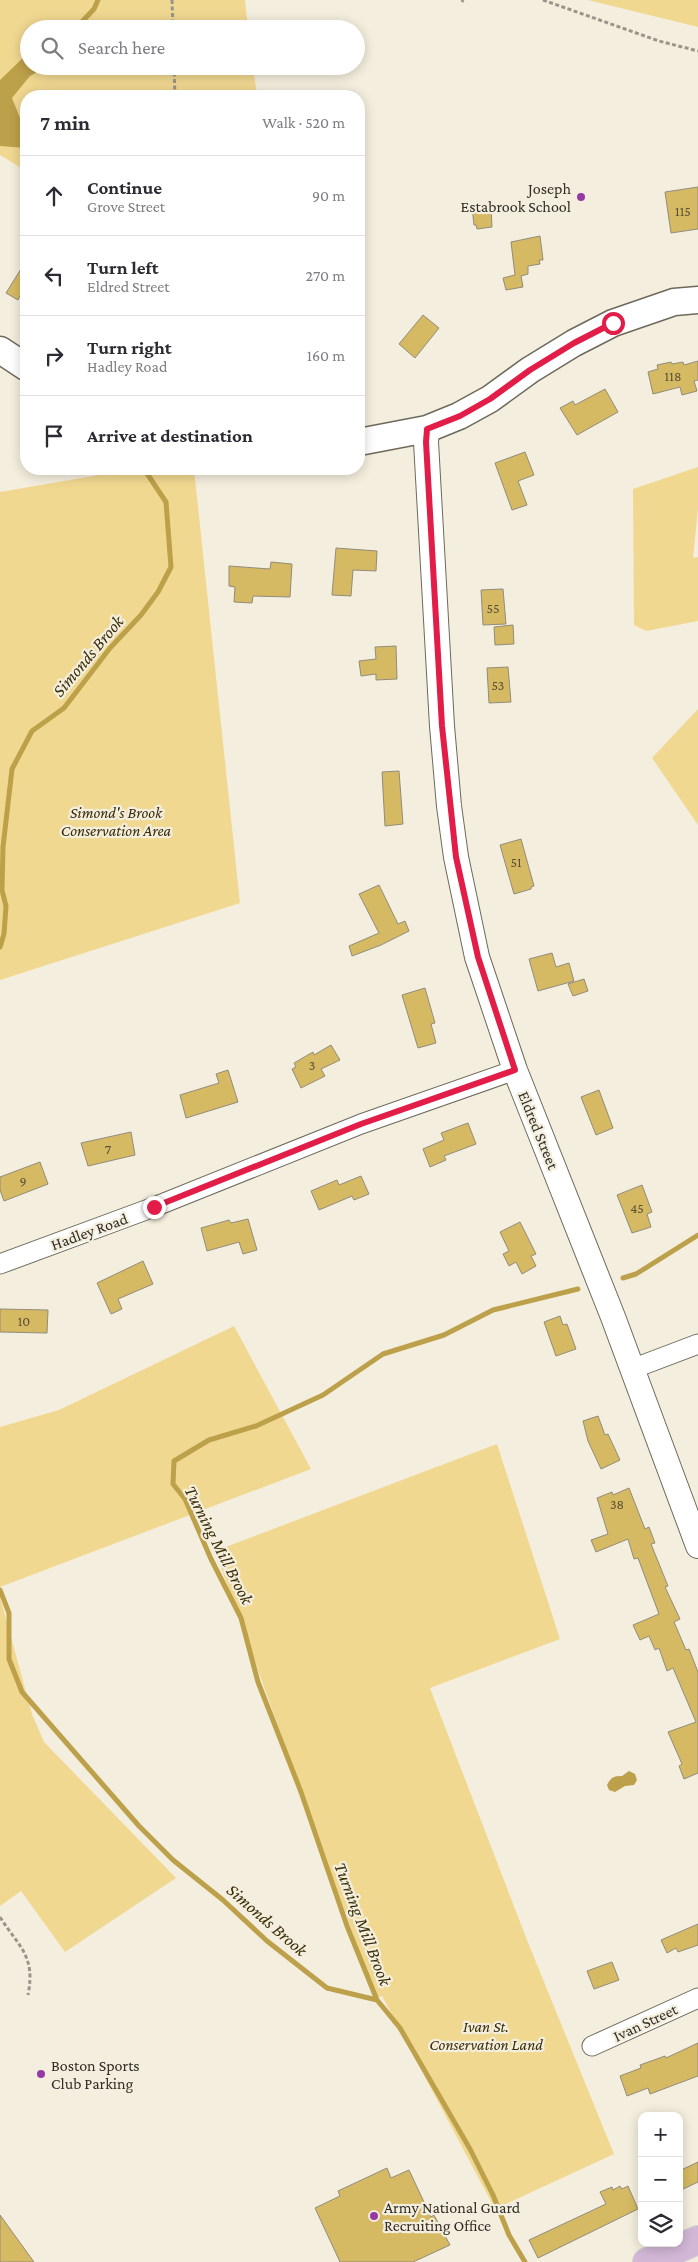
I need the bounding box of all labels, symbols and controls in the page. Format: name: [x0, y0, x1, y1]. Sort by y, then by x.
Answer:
search box: [20, 20, 365, 75]
icon: search: [38, 34, 66, 62]
text: Search here: [78, 37, 165, 58]
text: 7 min: [40, 111, 90, 135]
text: Walk · 520 m: [262, 114, 345, 131]
text: Continue: [87, 177, 162, 198]
place label: Joseph Estabrook School: [461, 180, 571, 215]
icon: ahead: [40, 182, 68, 210]
text: 90 m: [312, 187, 345, 204]
marker: Joseph Estabrook School: [575, 191, 587, 203]
text: Grove Street: [87, 198, 165, 215]
house number: 115: [675, 203, 691, 219]
text: Turn left: [87, 257, 159, 278]
icon: left: [40, 262, 68, 290]
text: 270 m: [306, 267, 345, 284]
text: Eldred Street: [87, 278, 170, 295]
route start: [602, 312, 625, 335]
text: Turn right: [87, 337, 172, 358]
icon: right: [40, 342, 68, 370]
text: 160 m: [307, 347, 345, 364]
text: Hadley Road: [87, 358, 167, 375]
house number: 118: [665, 368, 681, 384]
icon: arrive: [40, 422, 68, 450]
text: Arrive at destination: [87, 425, 253, 446]
house number: 55: [486, 600, 500, 616]
water label: Simonds Brook: [48, 611, 128, 701]
house number: 53: [491, 677, 505, 693]
park label: Simond's Brook Conservation Area: [61, 804, 172, 839]
house number: 51: [510, 854, 522, 870]
house number: 3: [309, 1057, 315, 1073]
street label: Eldred Street: [515, 1089, 562, 1172]
house number: 7: [105, 1141, 112, 1157]
house number: 9: [19, 1173, 27, 1189]
route end: [143, 1196, 166, 1219]
house number: 45: [630, 1200, 644, 1216]
street label: Hadley Road: [49, 1210, 131, 1254]
house number: 10: [18, 1313, 30, 1329]
water label: Turning Mill Brook: [180, 1482, 258, 1609]
house number: 38: [610, 1496, 624, 1512]
water label: Turning Mill Brook: [330, 1860, 396, 1990]
water label: Simonds Brook: [223, 1880, 312, 1961]
street label: Ivan Street: [611, 2000, 681, 2045]
park label: Ivan St. Conservation Land: [429, 2018, 543, 2053]
place label: Boston Sports Club Parking: [51, 2057, 140, 2093]
marker: Boston Sports Club Parking: [35, 2068, 47, 2080]
map controls: [638, 2112, 683, 2247]
button: +: [638, 2112, 683, 2157]
button: −: [638, 2157, 683, 2202]
place label: Army National Guard Recruiting Office: [384, 2199, 521, 2235]
button: layers: [638, 2202, 683, 2247]
marker: Army National Guard Recruiting Office: [368, 2210, 380, 2222]

